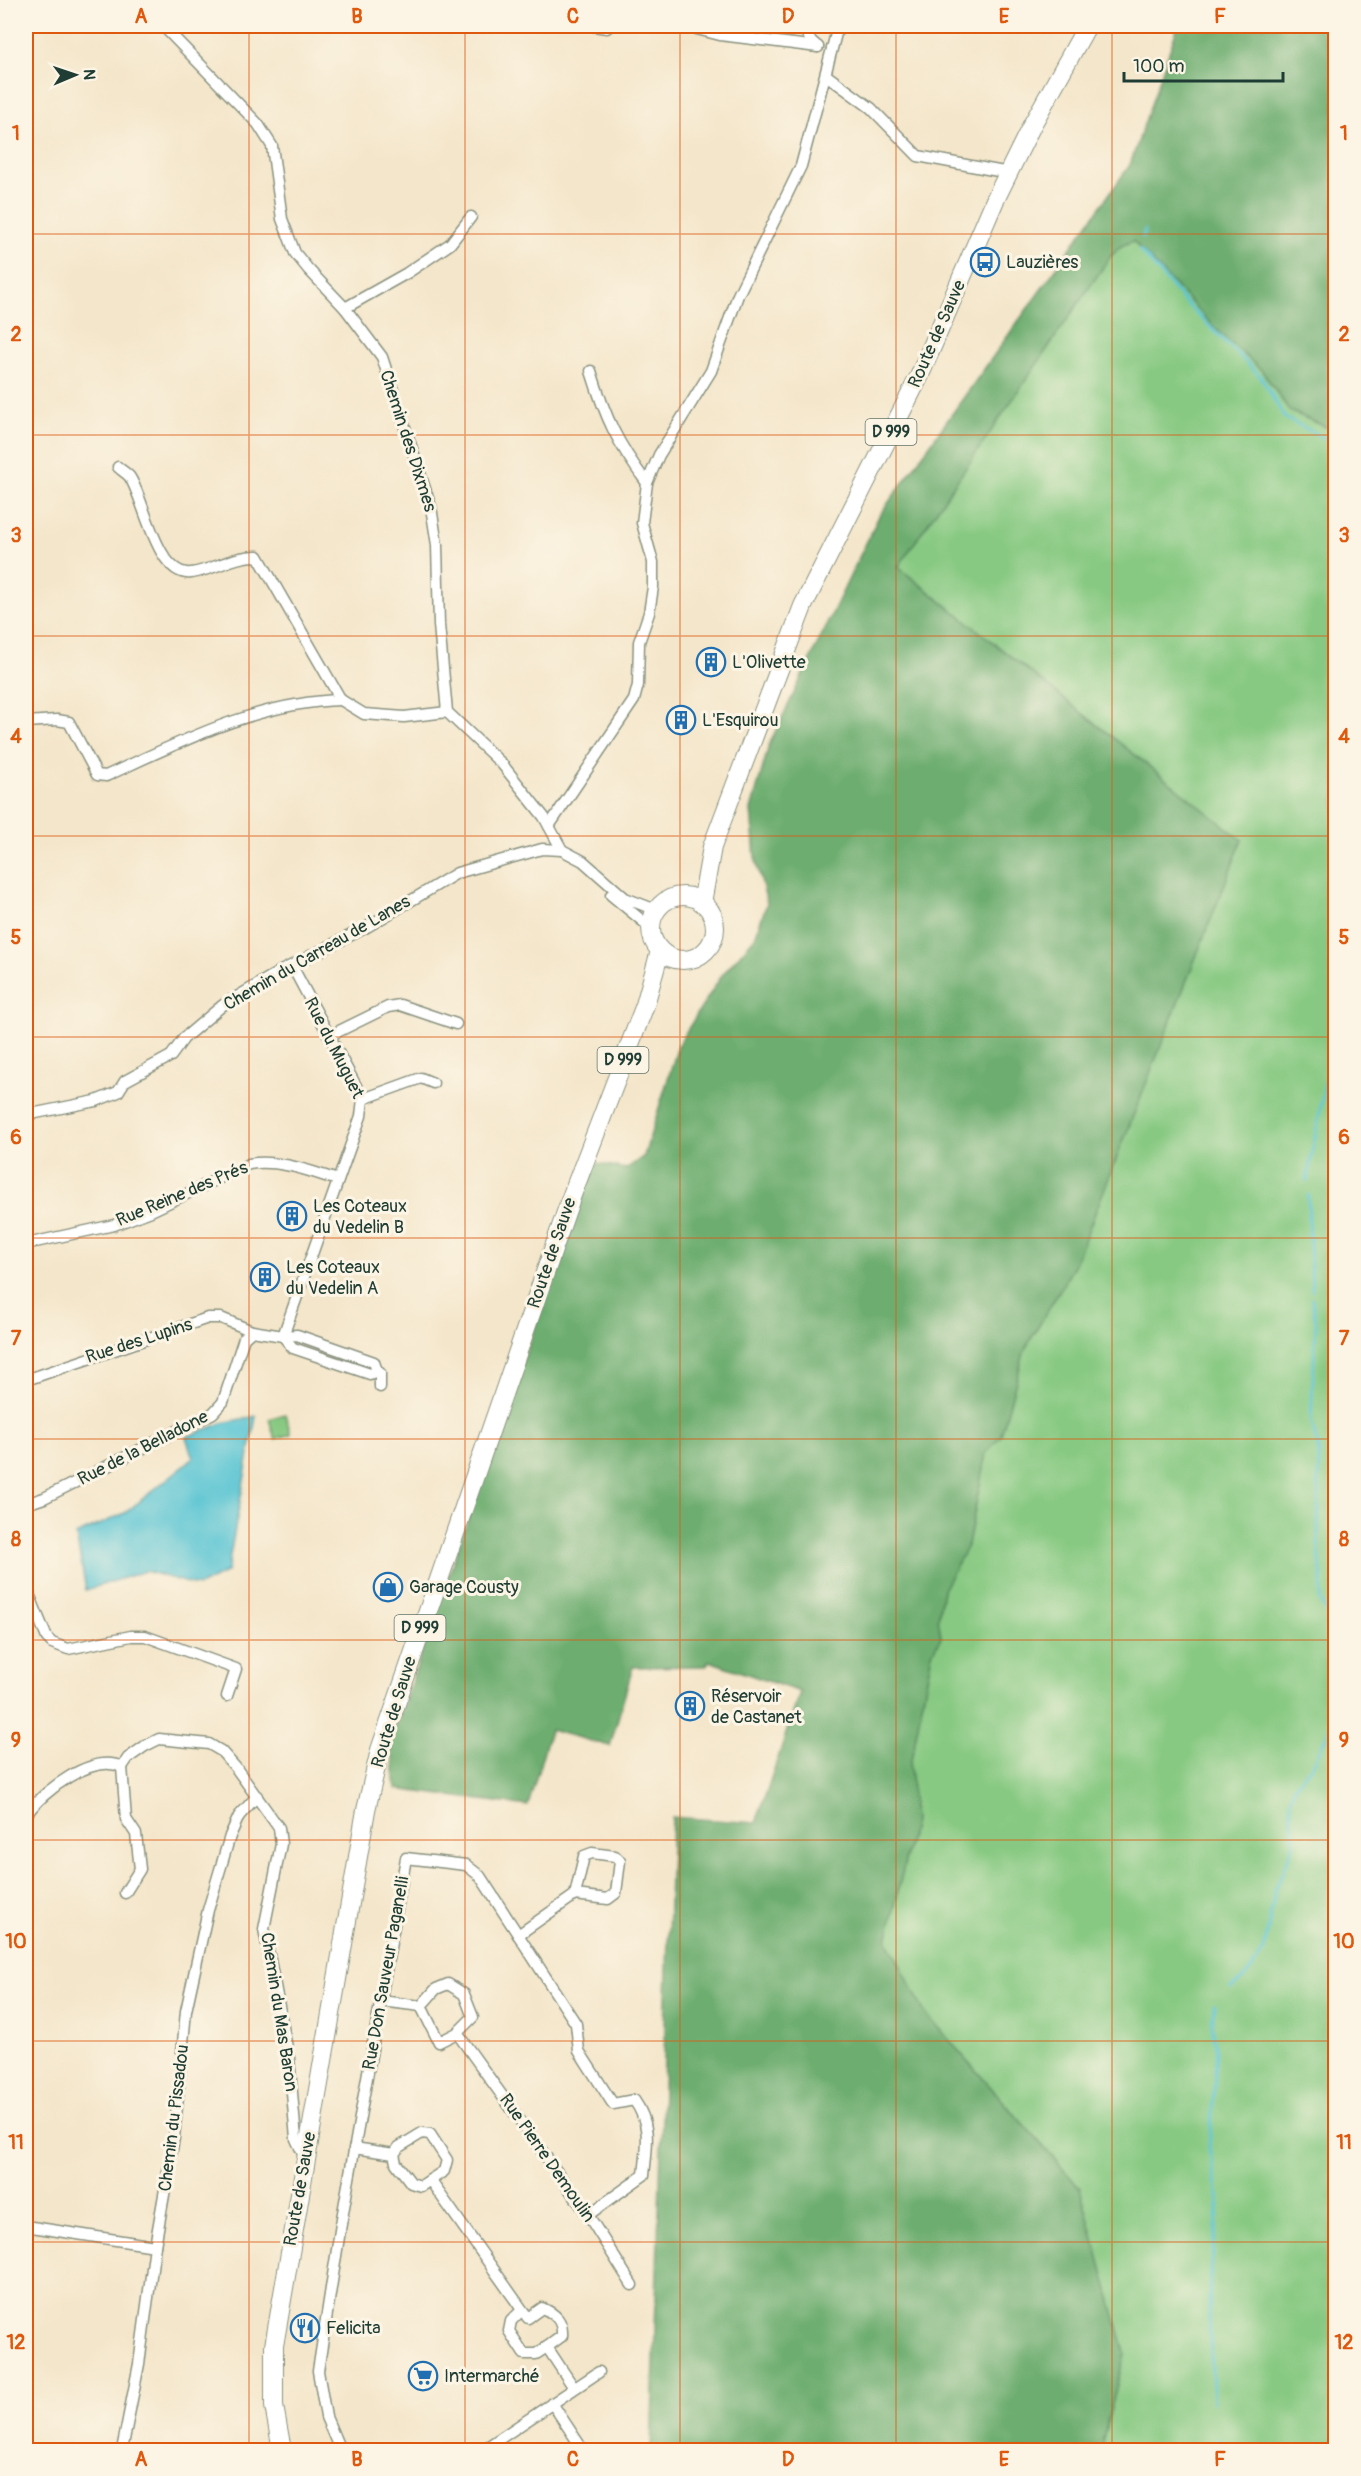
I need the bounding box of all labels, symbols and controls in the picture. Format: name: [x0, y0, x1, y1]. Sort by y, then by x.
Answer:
text: A: [135, 4, 148, 29]
text: B: [351, 4, 363, 29]
text: C: [567, 4, 579, 29]
text: D: [782, 4, 795, 29]
text: E: [999, 4, 1010, 29]
text: F: [1214, 4, 1226, 29]
north arrow: [45, 45, 105, 105]
scale bar: [1124, 45, 1283, 83]
text: 100 m: [1133, 55, 1185, 78]
text: N: [79, 69, 99, 80]
text: 1: [12, 121, 20, 146]
text: 1: [1340, 121, 1348, 146]
bus stop icon: Lauzières: [969, 246, 1001, 278]
place label: Lauzières: [1006, 251, 1078, 274]
street label: Route de Sauve: [903, 276, 971, 391]
text: 2: [10, 322, 22, 347]
text: 2: [1338, 322, 1350, 347]
street label: Chemin des Dixmes: [374, 367, 442, 515]
road number: D 999: [866, 419, 916, 445]
text: 3: [10, 523, 22, 548]
text: 3: [1338, 523, 1350, 548]
building icon: L'Olivette: [695, 646, 727, 678]
place label: L'Olivette: [732, 651, 806, 674]
building icon: L'Esquirou: [665, 704, 697, 736]
place label: L'Esquirou: [702, 709, 779, 732]
text: 4: [10, 724, 22, 749]
text: 4: [1338, 724, 1350, 749]
street label: Chemin du Carreau de Lanes: [220, 890, 414, 1016]
text: 5: [11, 925, 22, 950]
text: 5: [1339, 925, 1350, 950]
street label: Rue du Muguet: [299, 994, 370, 1103]
road number: D 999: [598, 1047, 648, 1073]
text: 6: [10, 1125, 22, 1150]
text: 6: [1338, 1125, 1350, 1150]
street label: Rue Reine des Prés: [113, 1156, 251, 1232]
place label: Les Coteaux du Vedelin B: [313, 1195, 407, 1239]
street label: Route de Sauve: [522, 1195, 582, 1311]
building icon: Les Coteaux du Vedelin B: [276, 1200, 308, 1232]
place label: Les Coteaux du Vedelin A: [286, 1256, 380, 1300]
building icon: Les Coteaux du Vedelin A: [249, 1261, 281, 1293]
street label: Rue des Lupins: [83, 1313, 195, 1369]
text: 7: [11, 1326, 22, 1351]
text: 7: [1339, 1326, 1350, 1351]
street label: Rue de la Belladone: [74, 1405, 212, 1491]
text: 8: [11, 1527, 21, 1552]
text: 8: [1339, 1527, 1349, 1552]
shop icon: Garage Cousty: [372, 1571, 404, 1603]
place label: Garage Cousty: [409, 1576, 519, 1599]
road number: D 999: [394, 1615, 446, 1641]
street label: Route de Sauve: [366, 1653, 422, 1771]
place label: Réservoir de Castanet: [711, 1685, 802, 1729]
building icon: Réservoir de Castanet: [674, 1690, 706, 1722]
text: 9: [11, 1728, 21, 1753]
text: 9: [1339, 1728, 1349, 1753]
street label: Rue Don Sauveur Paganelli: [358, 1874, 414, 2072]
text: 10: [5, 1929, 27, 1954]
text: 10: [1333, 1929, 1355, 1954]
street label: Chemin du Mas Baron: [255, 1931, 303, 2093]
street label: Chemin du Pissadou: [154, 2043, 194, 2193]
street label: Rue Pierre Demoulin: [494, 2089, 600, 2227]
text: 11: [8, 2130, 24, 2155]
street label: Route de Sauve: [279, 2130, 321, 2248]
text: 11: [1336, 2130, 1352, 2155]
restaurant icon: Felicita: [289, 2312, 321, 2344]
place label: Felicita: [326, 2317, 381, 2340]
text: 12: [7, 2330, 26, 2355]
text: 12: [1335, 2330, 1354, 2355]
supermarket icon: Intermarché: [407, 2360, 439, 2392]
place label: Intermarché: [444, 2365, 540, 2388]
text: A: [135, 2447, 148, 2472]
text: B: [351, 2447, 363, 2472]
text: C: [567, 2447, 579, 2472]
text: D: [782, 2447, 795, 2472]
text: E: [999, 2447, 1010, 2472]
text: F: [1214, 2447, 1226, 2472]

